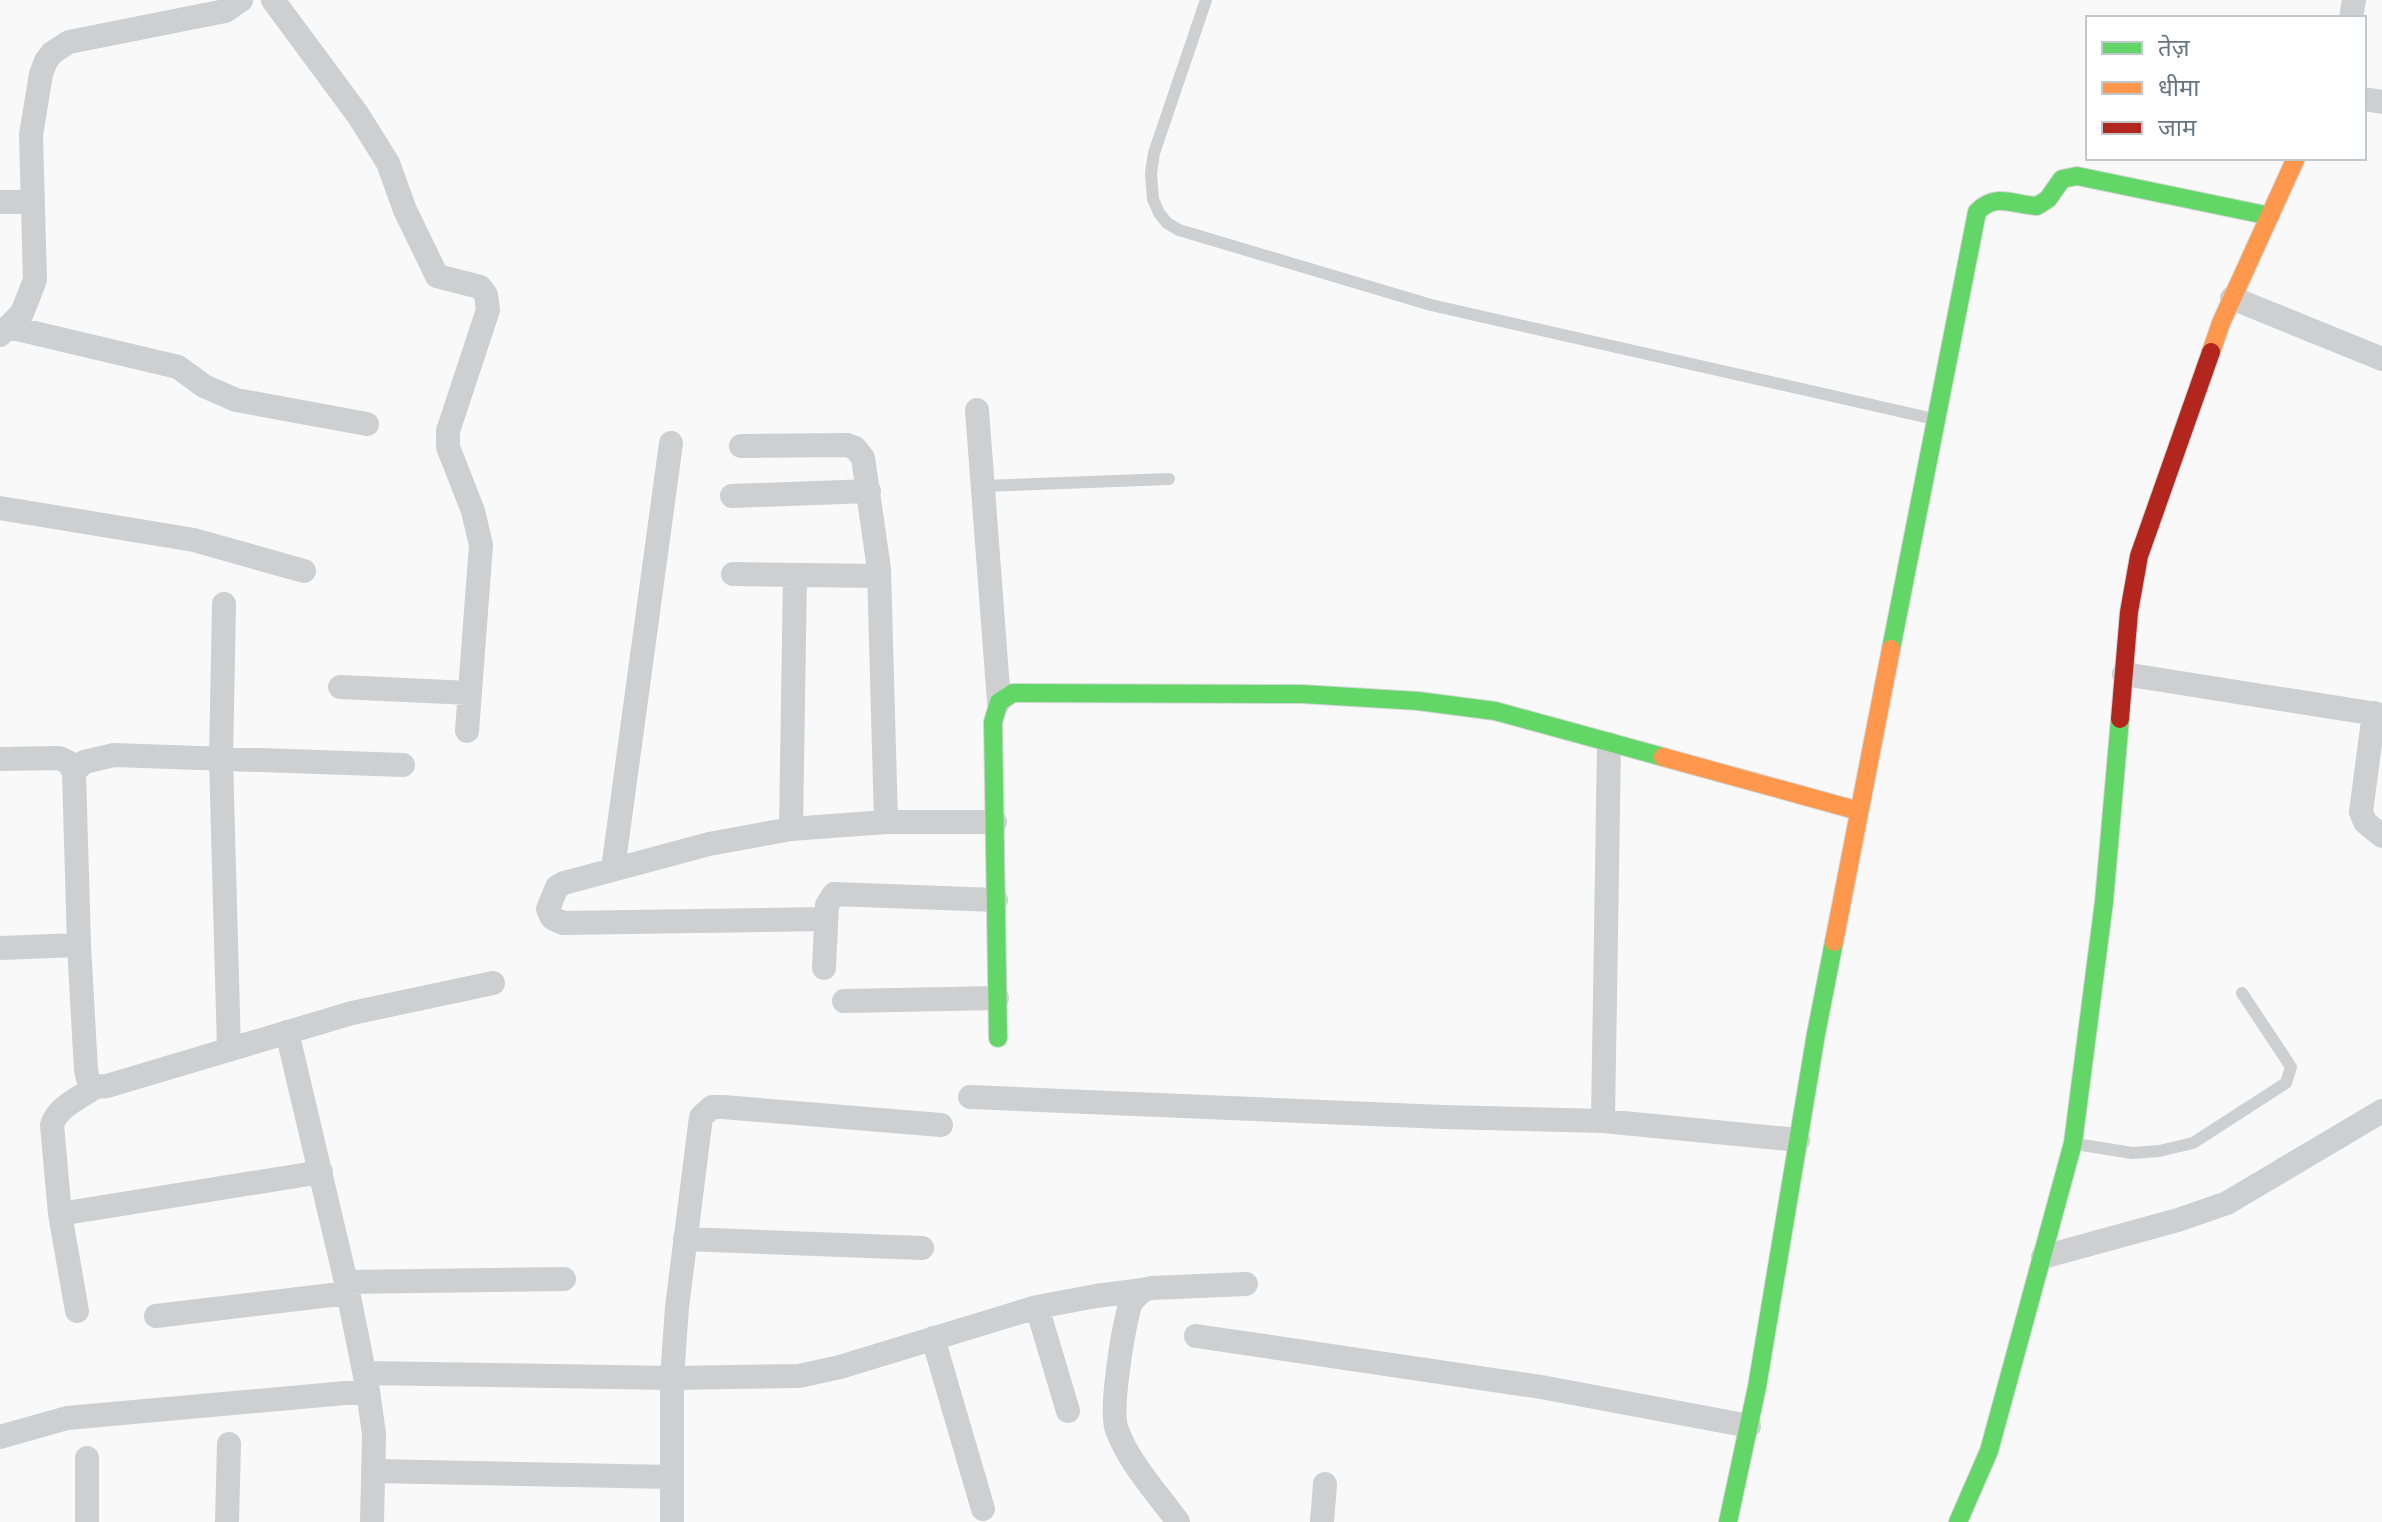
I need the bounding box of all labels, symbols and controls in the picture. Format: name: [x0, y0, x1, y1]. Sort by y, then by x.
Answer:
legend: [2086, 16, 2366, 160]
text: तेज़: [2158, 30, 2191, 65]
text: धीमा: [2158, 70, 2200, 105]
text: जाम: [2158, 110, 2197, 145]

